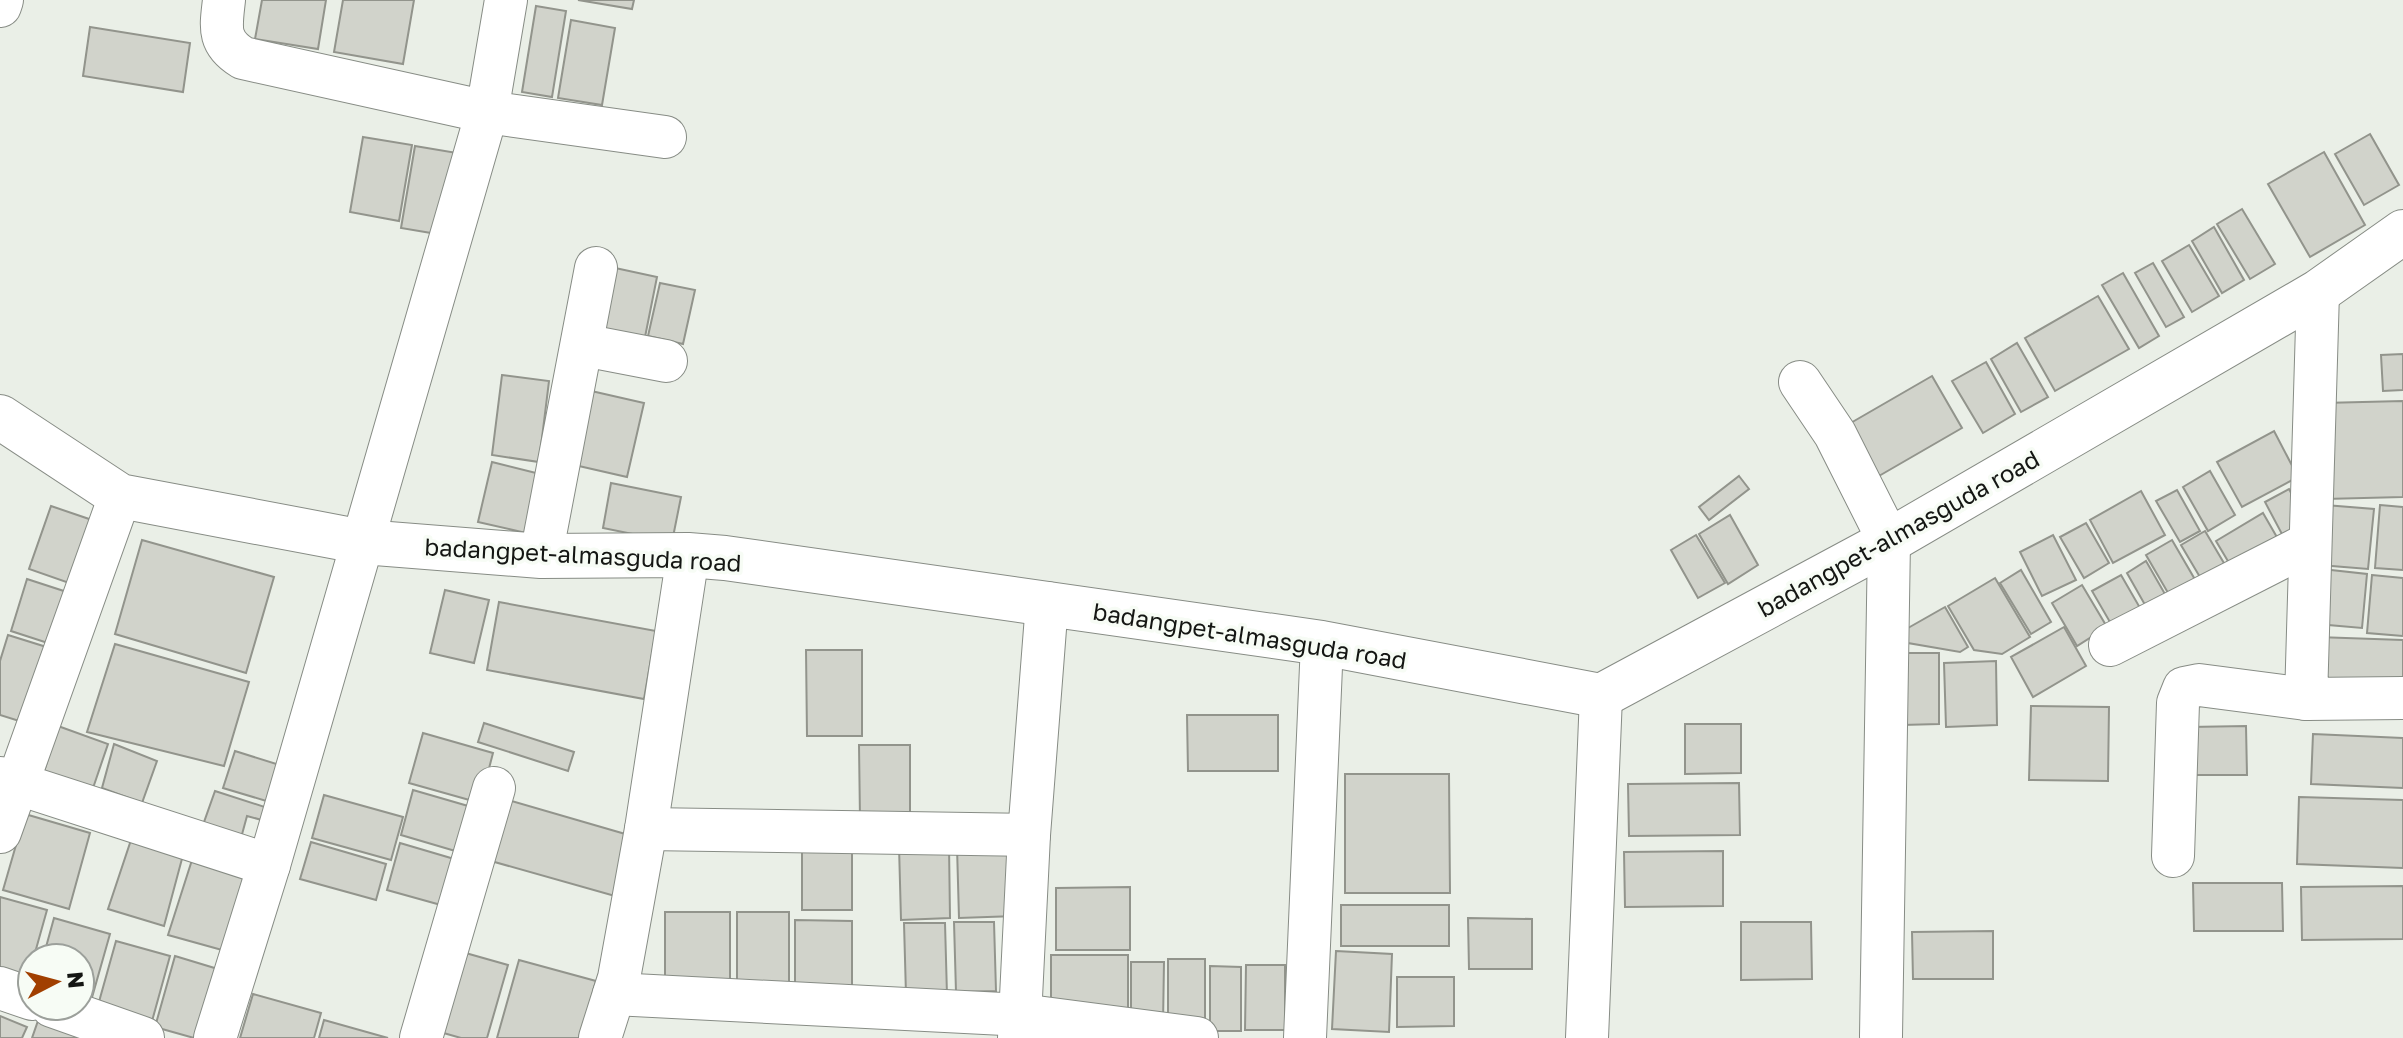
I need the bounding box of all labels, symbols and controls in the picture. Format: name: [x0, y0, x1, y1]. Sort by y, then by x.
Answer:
street label: badangpet-almasguda road: [1752, 443, 2044, 623]
street label: badangpet-almasguda road: [424, 531, 742, 577]
street label: badangpet-almasguda road: [1091, 596, 1409, 674]
north arrow: [16, 942, 96, 1022]
text: N: [62, 970, 91, 990]

